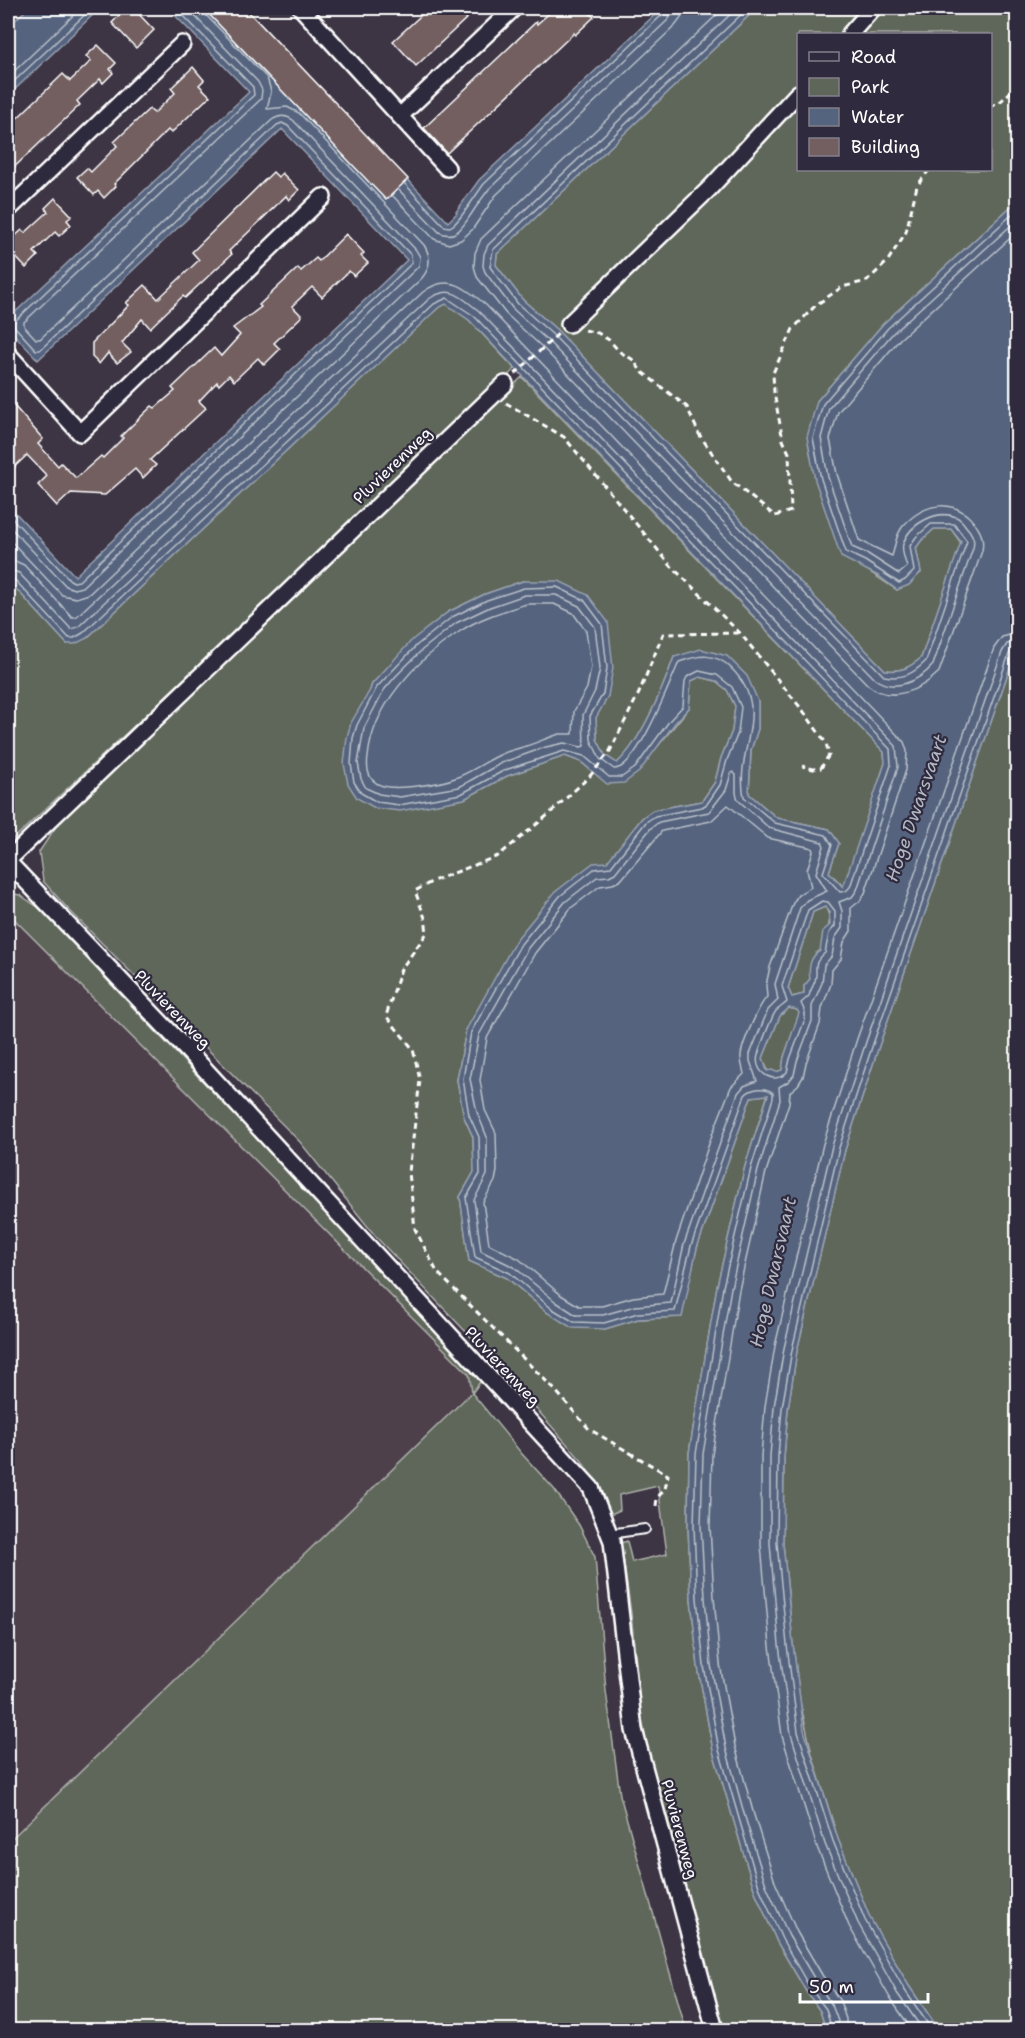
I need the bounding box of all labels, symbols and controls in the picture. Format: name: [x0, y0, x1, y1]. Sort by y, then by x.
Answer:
legend: [797, 33, 992, 171]
text: Road: [851, 45, 896, 69]
text: Park: [851, 75, 890, 99]
text: Water: [851, 105, 904, 129]
text: Building: [851, 135, 920, 159]
street label: Pluvierenweg: [348, 422, 437, 508]
water label: Hoge Dwarsvaart: [880, 731, 952, 885]
street label: Pluvierenweg: [130, 965, 216, 1054]
water label: Hoge Dwarsvaart: [744, 1194, 802, 1350]
street label: Pluvierenweg: [460, 1322, 545, 1411]
street label: Pluvierenweg: [656, 1777, 703, 1881]
scale bar: [800, 1966, 928, 2004]
text: 50 m: [809, 1975, 854, 1999]

